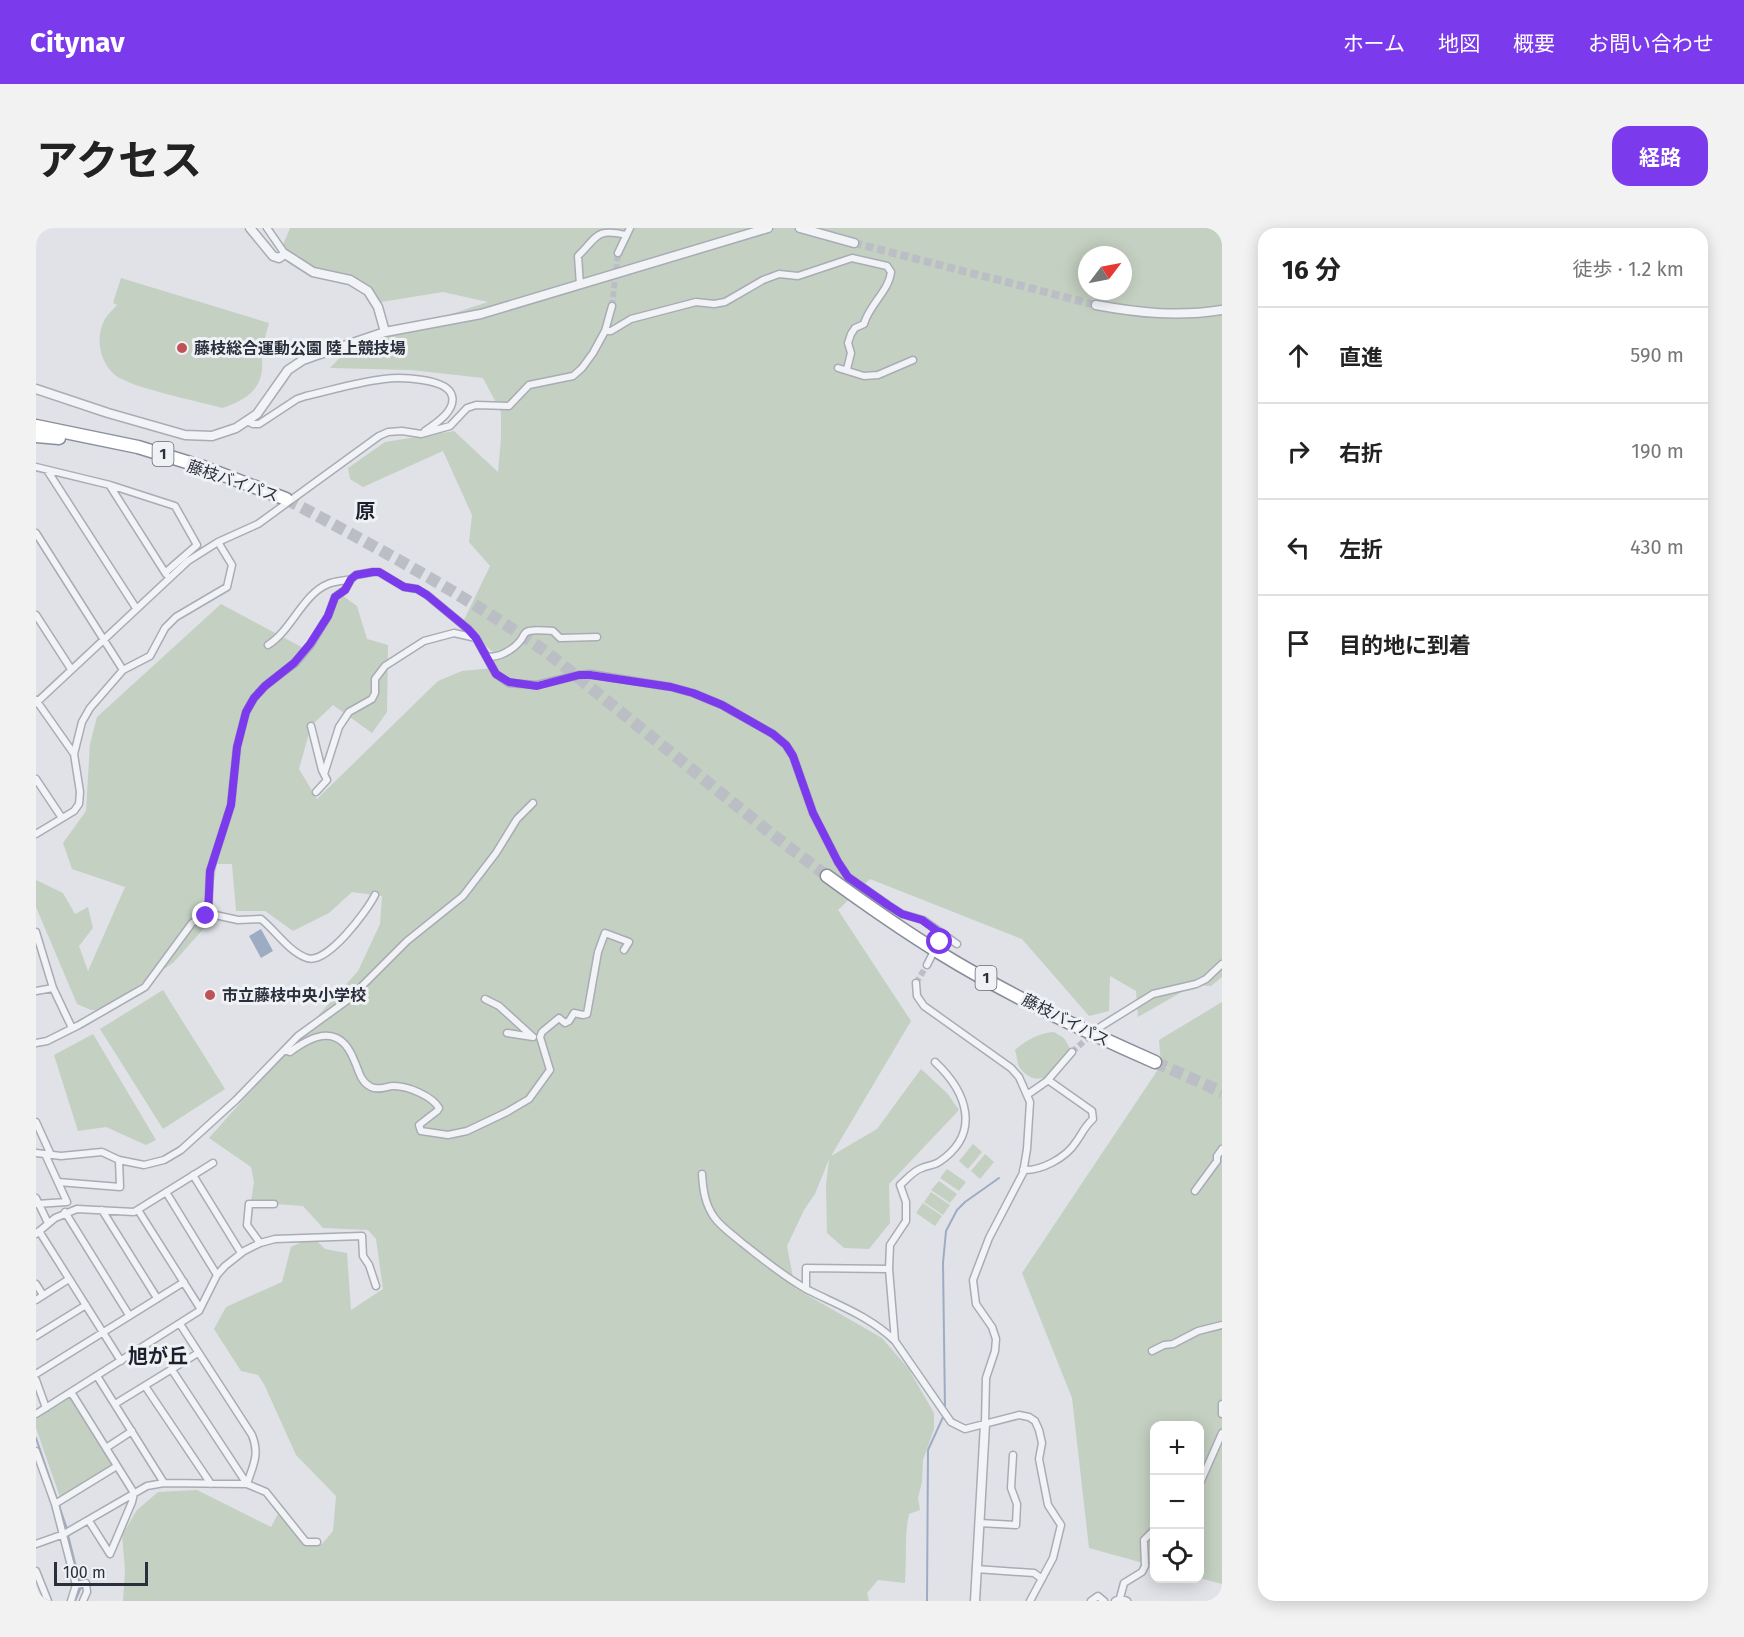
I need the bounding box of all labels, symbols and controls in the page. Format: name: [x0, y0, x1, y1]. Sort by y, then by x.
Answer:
text: Citynav: [30, 26, 125, 59]
text: ホーム: [1343, 31, 1405, 57]
text: 地図: [1438, 31, 1480, 57]
text: 概要: [1513, 31, 1555, 57]
text: お問い合わせ: [1588, 31, 1714, 57]
button: 経路: [1612, 126, 1708, 186]
text: アクセス: [36, 136, 202, 186]
north arrow: [1078, 246, 1132, 300]
text: 16 分: [1282, 255, 1341, 286]
text: 徒歩 · 1.2 km: [1573, 257, 1684, 281]
place label: 藤枝総合運動公園 陸上競技場: [194, 339, 406, 358]
icon: ahead: [1282, 339, 1315, 372]
marker: 藤枝総合運動公園 陸上競技場: [175, 341, 189, 355]
text: 590 m: [1630, 343, 1684, 367]
text: 直進: [1339, 344, 1383, 371]
icon: right: [1282, 435, 1315, 468]
text: 190 m: [1631, 439, 1684, 463]
text: 右折: [1339, 440, 1383, 467]
road number: 1: [152, 442, 174, 466]
street label: 藤枝バイパス: [185, 456, 281, 506]
district label: 原: [355, 499, 375, 523]
icon: left: [1282, 531, 1315, 564]
text: 430 m: [1630, 535, 1684, 559]
text: 左折: [1339, 536, 1383, 563]
icon: arrive: [1282, 627, 1315, 660]
text: 目的地に到着: [1339, 632, 1471, 659]
route end: [192, 902, 218, 928]
route start: [926, 928, 952, 954]
road number: 1: [976, 966, 996, 990]
place label: 市立藤枝中央小学校: [222, 986, 366, 1005]
marker: 市立藤枝中央小学校: [203, 988, 217, 1002]
street label: 藤枝バイパス: [1019, 990, 1113, 1050]
district label: 旭が丘: [128, 1344, 188, 1368]
map controls: [1150, 1421, 1204, 1583]
button: +: [1150, 1421, 1204, 1475]
button: −: [1150, 1475, 1204, 1529]
button: locate: [1150, 1529, 1204, 1583]
scale bar: [54, 1559, 148, 1586]
text: 100 m: [63, 1563, 106, 1582]

